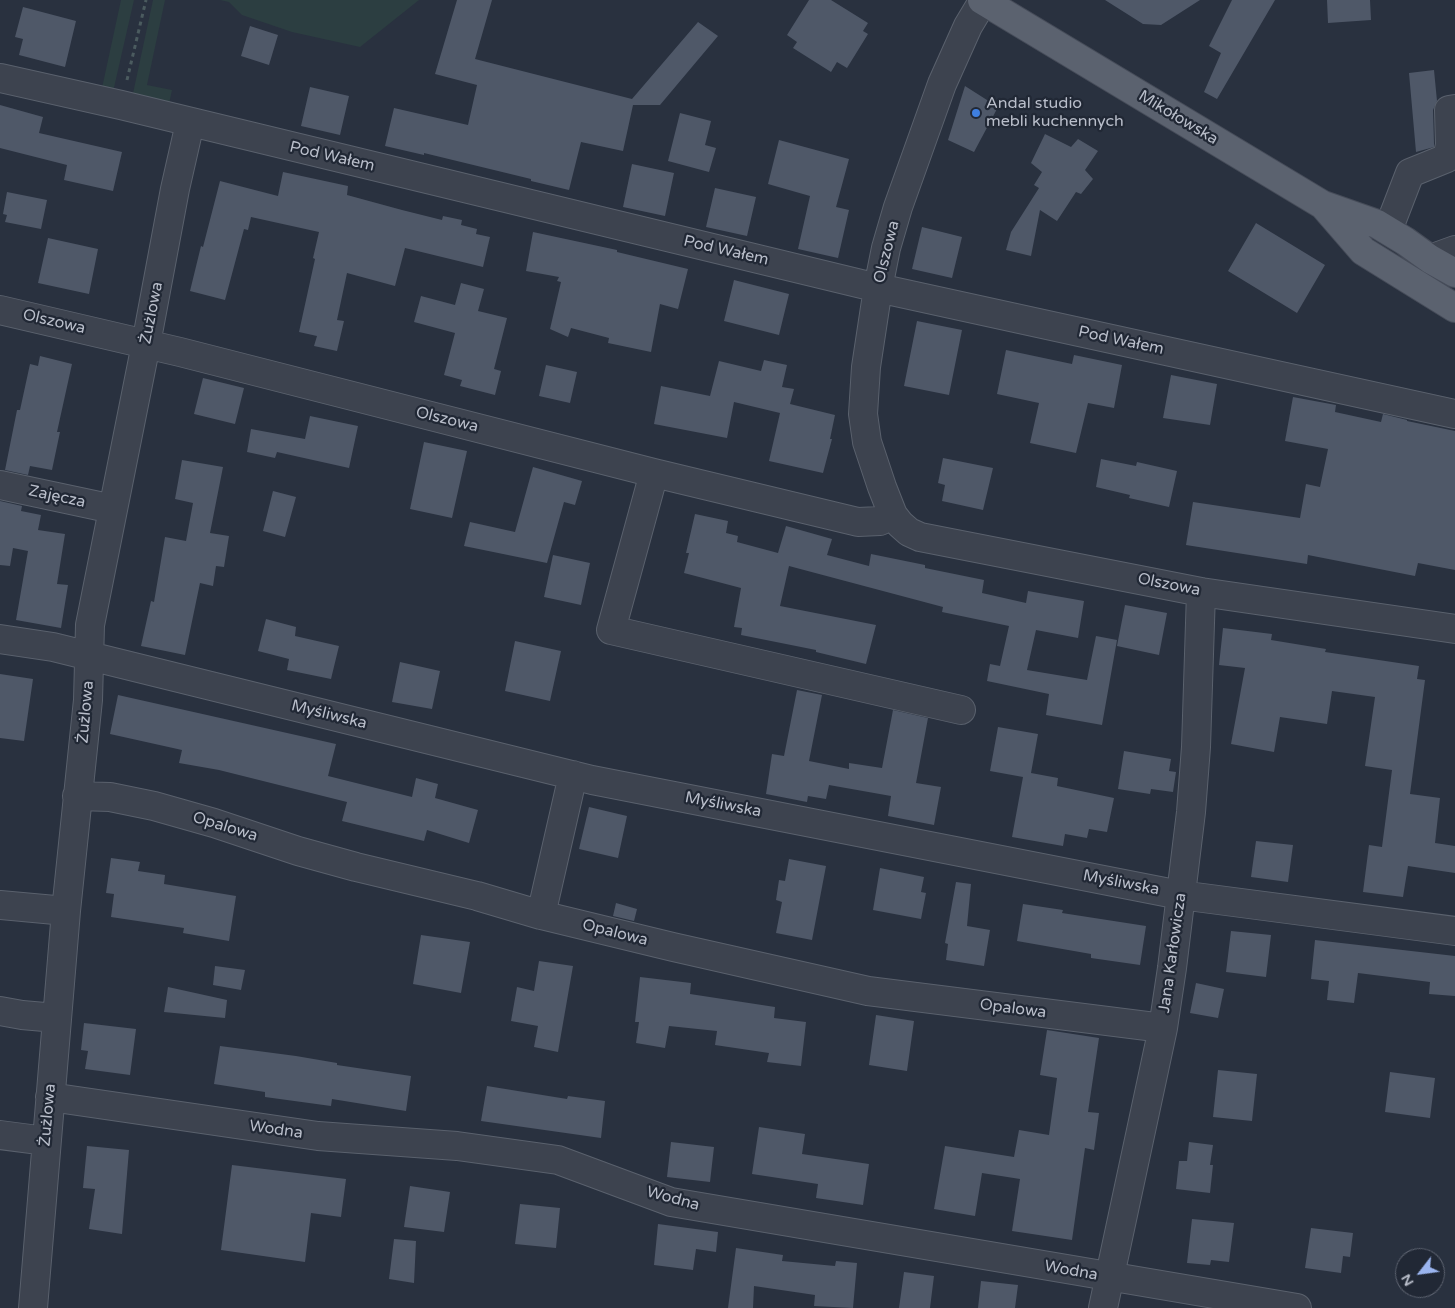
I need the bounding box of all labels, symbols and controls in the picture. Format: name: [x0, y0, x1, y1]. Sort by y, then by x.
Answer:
street label: Mikołowska: [1135, 87, 1221, 149]
place label: Andal studio mebli kuchennych: [986, 94, 1124, 132]
marker: Andal studio mebli kuchennych: [970, 107, 982, 119]
street label: Pod Wałem: [287, 138, 377, 176]
street label: Olszowa: [870, 219, 904, 285]
street label: Pod Wałem: [681, 232, 771, 270]
street label: Żużlowa: [137, 280, 167, 346]
street label: Olszowa: [21, 305, 87, 339]
street label: Pod Wałem: [1076, 323, 1166, 359]
street label: Olszowa: [414, 403, 480, 437]
street label: Zajęcza: [27, 482, 87, 512]
street label: Olszowa: [1136, 570, 1202, 600]
street label: Żużlowa: [74, 680, 98, 744]
street label: Myśliwska: [289, 696, 369, 734]
street label: Myśliwska: [683, 788, 763, 822]
street label: Opalowa: [190, 808, 260, 846]
street label: Myśliwska: [1081, 866, 1161, 900]
street label: Jana Karłowicza: [1155, 892, 1191, 1014]
street label: Opalowa: [580, 916, 650, 950]
street label: Opalowa: [979, 995, 1047, 1023]
street label: Żużlowa: [36, 1083, 60, 1147]
street label: Wodna: [248, 1117, 304, 1143]
street label: Wodna: [644, 1183, 702, 1215]
north arrow: [1395, 1248, 1445, 1298]
street label: Wodna: [1043, 1257, 1099, 1285]
text: N: [1397, 1271, 1418, 1289]

